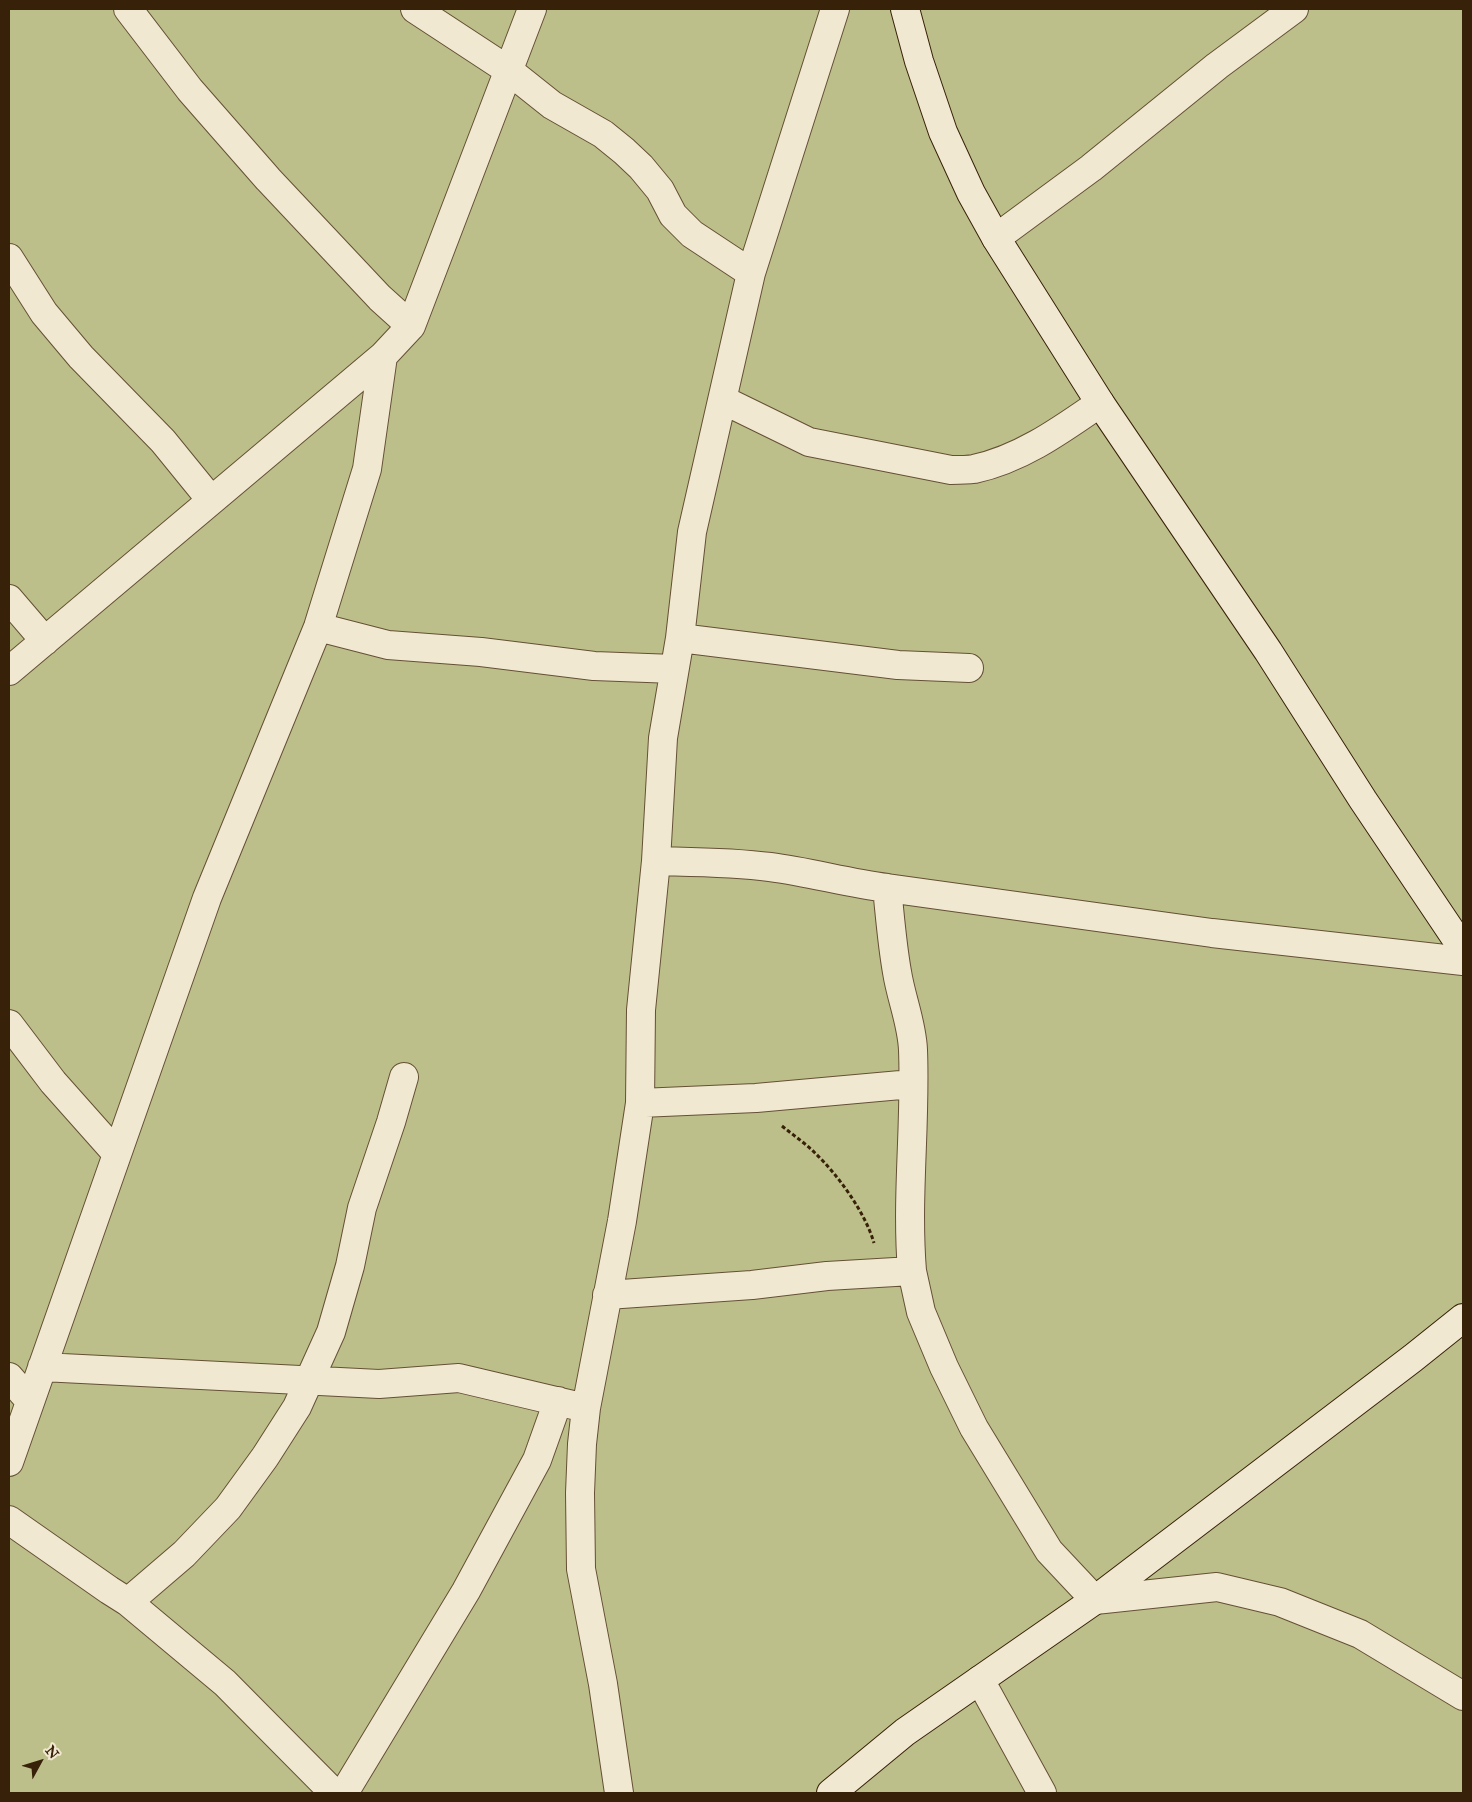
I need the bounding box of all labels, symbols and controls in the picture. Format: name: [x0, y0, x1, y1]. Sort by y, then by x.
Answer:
north arrow: [15, 1737, 65, 1787]
text: N: [42, 1742, 62, 1762]

